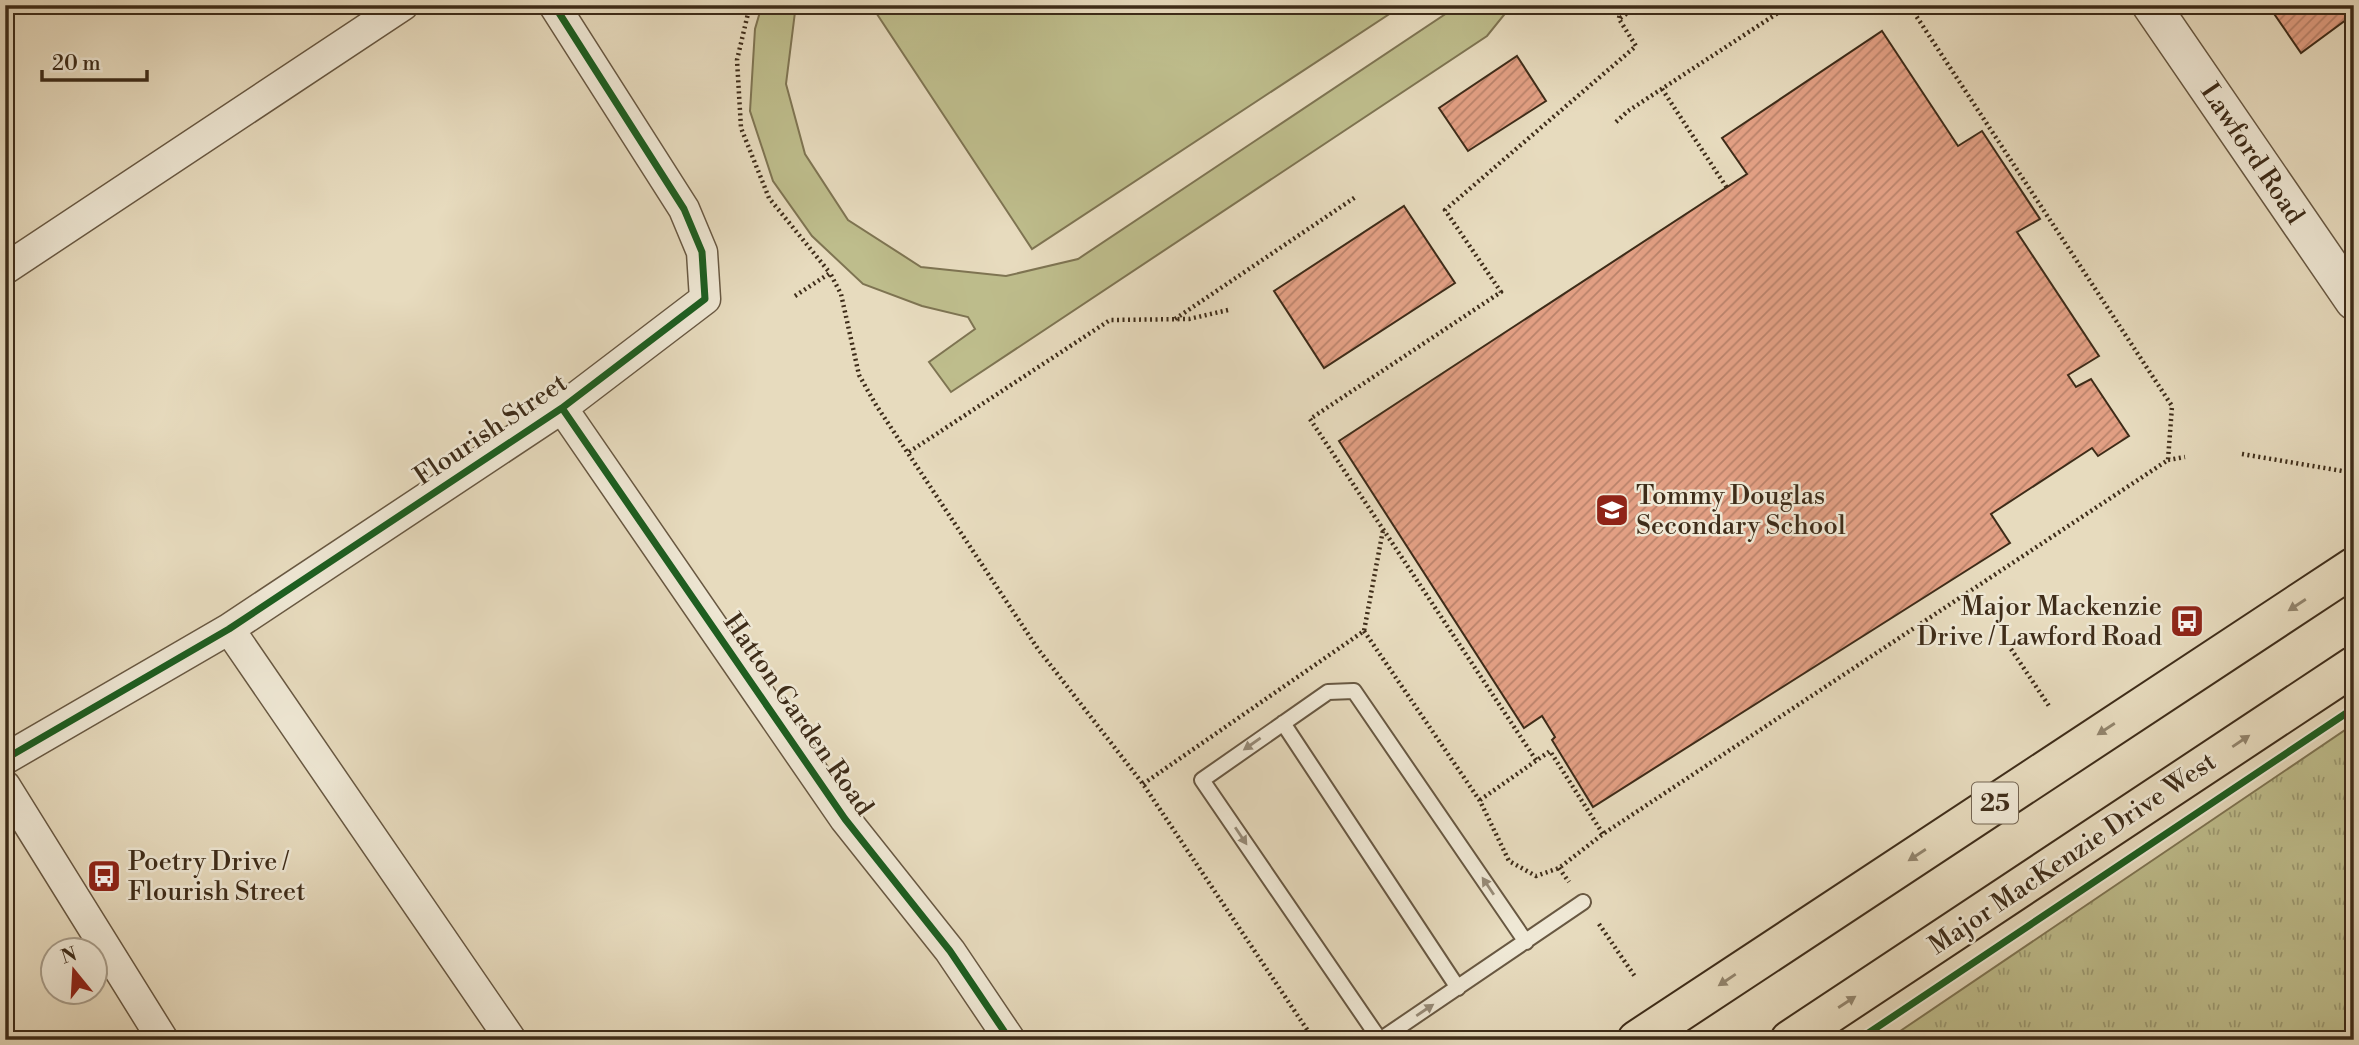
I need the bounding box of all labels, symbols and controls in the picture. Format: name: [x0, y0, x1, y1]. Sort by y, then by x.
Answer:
scale bar: [42, 38, 147, 82]
text: 20 m: [52, 51, 101, 77]
street label: Lawford Road: [2193, 77, 2311, 230]
street label: Flourish Street: [408, 367, 573, 493]
place label: Tommy Douglas Secondary School: [1636, 480, 1846, 542]
school or university icon: Tommy Douglas Secondary School: [1593, 491, 1631, 529]
place label: Major Mackenzie Drive / Lawford Road: [1917, 591, 2162, 653]
one-way arrow: [2287, 598, 2306, 611]
bus stop icon: Major Mackenzie Drive / Lawford Road: [2168, 602, 2206, 640]
street label: Hatton Garden Road: [716, 607, 880, 822]
one-way arrow: [2097, 723, 2116, 736]
one-way arrow: [2231, 735, 2251, 748]
one-way arrow: [1243, 737, 1261, 751]
street label: Major MacKenzie Drive West: [1923, 746, 2222, 962]
road number: 25: [1972, 782, 2018, 824]
one-way arrow: [1234, 827, 1248, 845]
place label: Poetry Drive / Flourish Street: [128, 846, 305, 908]
one-way arrow: [1907, 848, 1926, 861]
bus stop icon: Poetry Drive / Flourish Street: [85, 857, 123, 895]
one-way arrow: [1481, 876, 1494, 896]
north arrow: [38, 936, 108, 1006]
text: N: [58, 942, 80, 970]
one-way arrow: [1718, 973, 1736, 987]
one-way arrow: [1838, 995, 1856, 1009]
one-way arrow: [1416, 1004, 1435, 1017]

